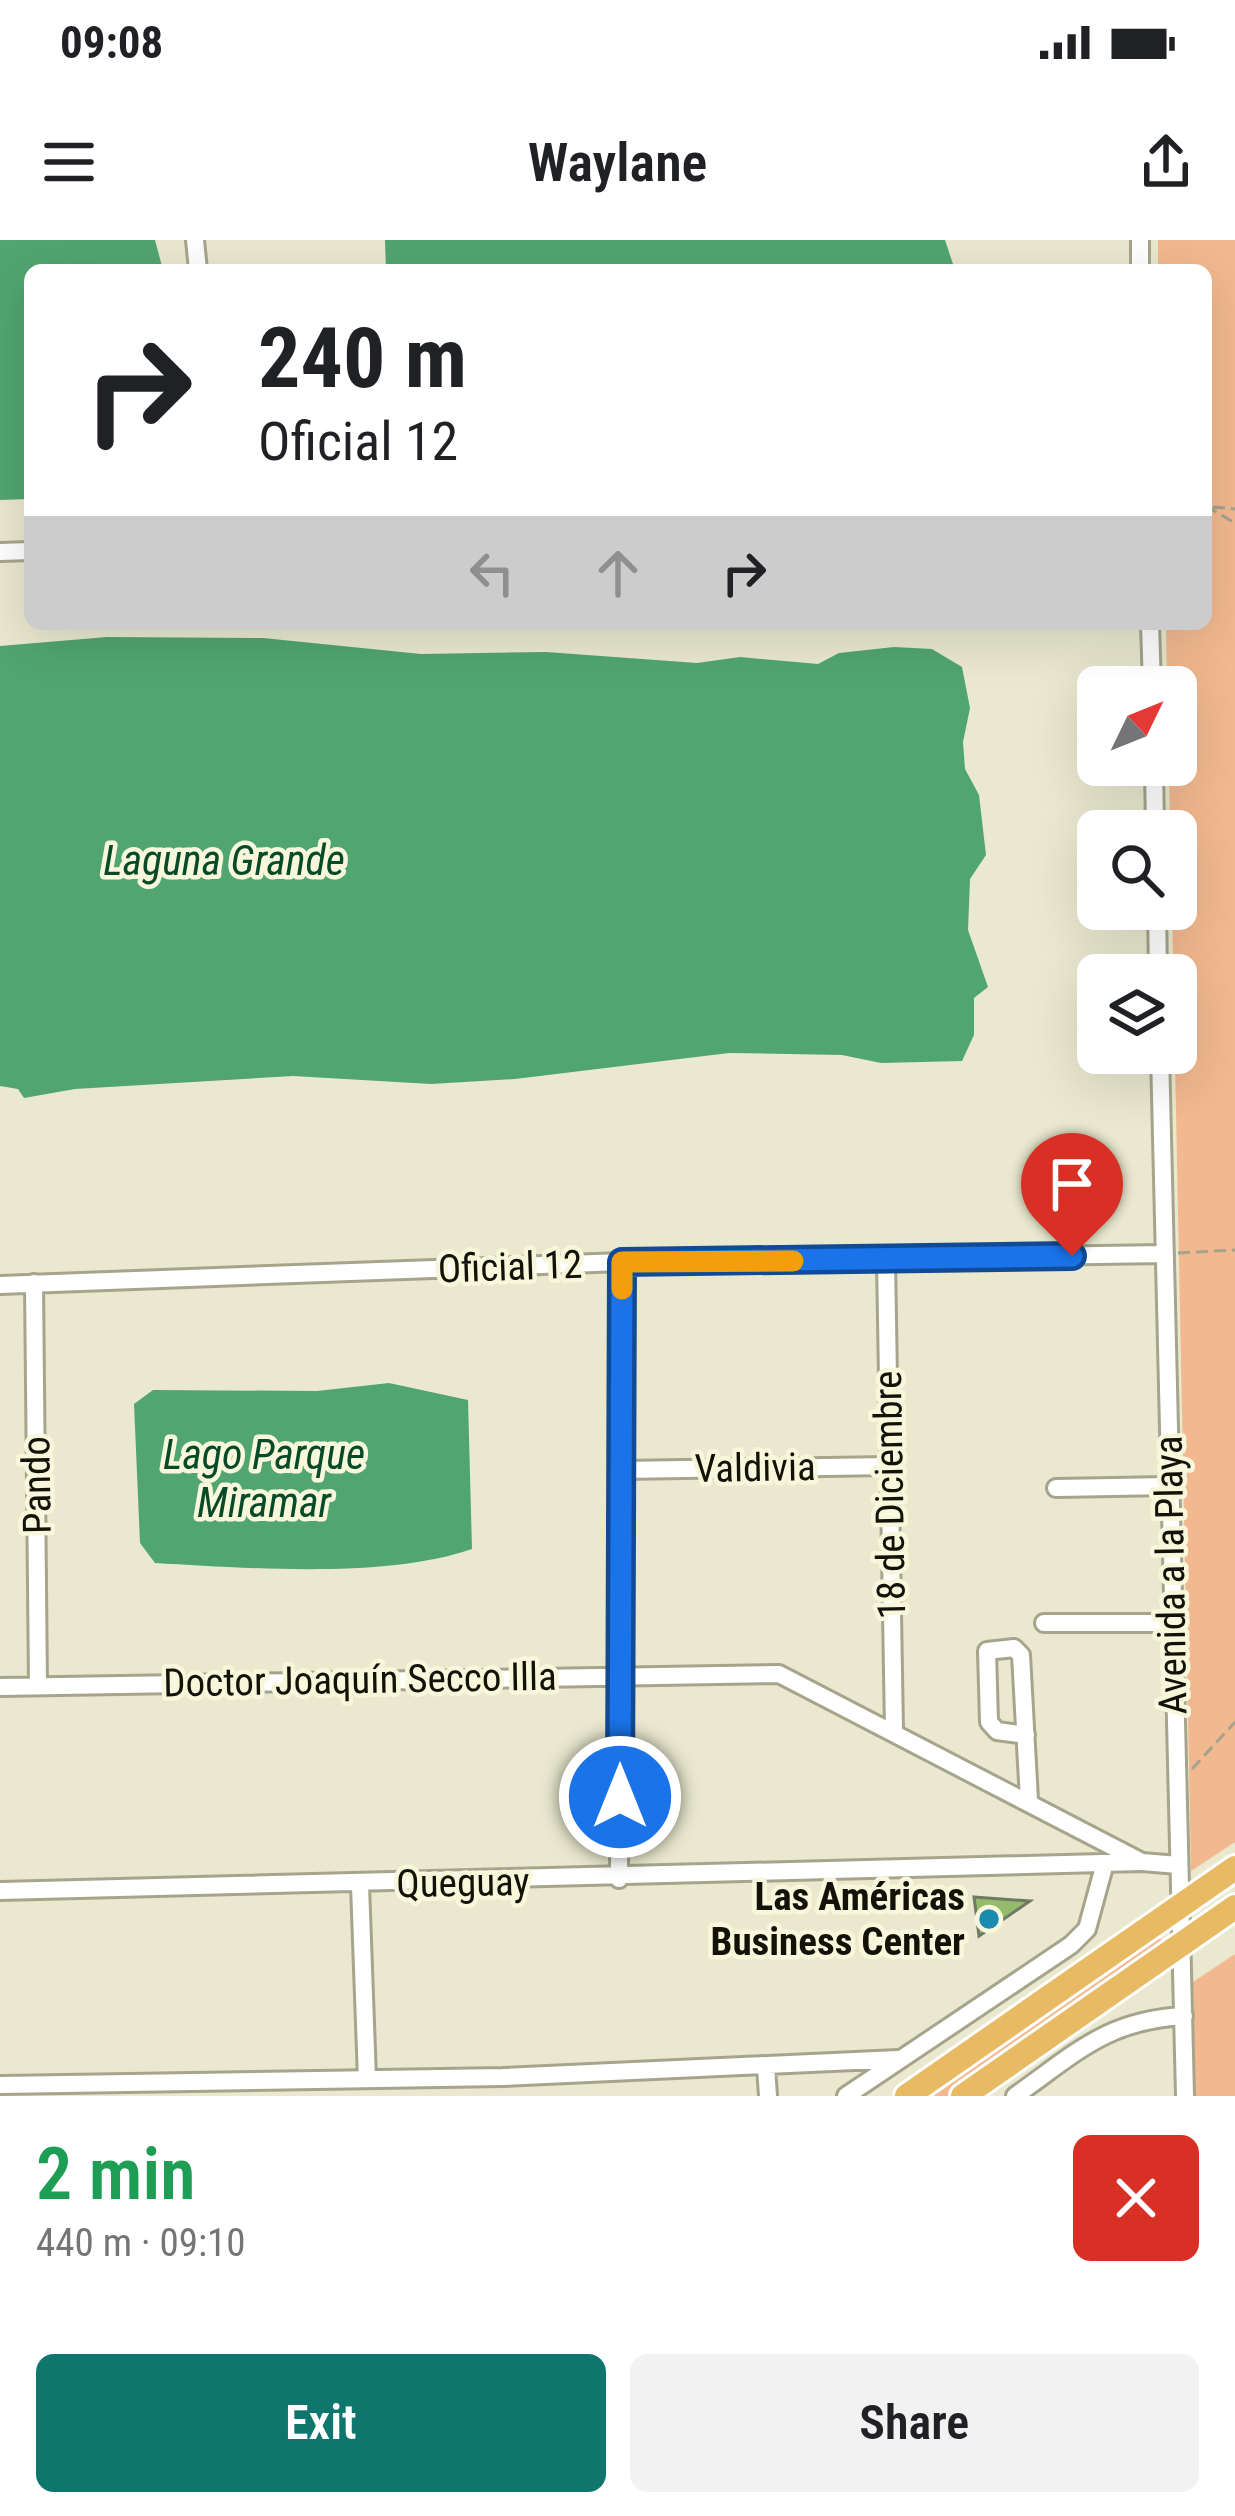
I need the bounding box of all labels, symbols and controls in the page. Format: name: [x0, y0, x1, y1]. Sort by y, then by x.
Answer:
text: 09:08: [60, 16, 163, 69]
icon: menu: [36, 129, 102, 195]
icon: share: [1133, 129, 1199, 195]
text: Waylane: [528, 131, 707, 194]
text: 240 m: [258, 309, 467, 408]
icon: right: [60, 312, 216, 468]
text: Oficial 12: [258, 410, 458, 473]
icon: left: [459, 540, 525, 606]
icon: ahead: [585, 540, 651, 606]
icon: right: [711, 540, 777, 606]
north arrow: [1077, 666, 1197, 786]
map controls: [1077, 666, 1197, 1074]
button: search: [1077, 810, 1197, 930]
water label: Laguna Grande: [103, 836, 345, 885]
button: layers: [1077, 954, 1197, 1074]
pin: [1021, 1133, 1123, 1256]
icon: arrive: [1039, 1151, 1105, 1217]
street label: Oficial 12: [437, 1241, 583, 1293]
street label: 18 de Diciembre: [865, 1370, 915, 1620]
water label: Lago Parque Miramar: [163, 1430, 365, 1527]
street label: Avenida a la Playa: [1146, 1435, 1196, 1715]
street label: Pando: [13, 1436, 61, 1534]
street label: Valdivia: [694, 1444, 816, 1492]
street label: Doctor Joaquín Secco Illa: [163, 1654, 557, 1706]
position arrow: [557, 1734, 683, 1860]
street label: Queguay: [396, 1859, 530, 1907]
place label: Las Américas Business Center: [711, 1874, 965, 1965]
marker: Las Américas Business Center: [976, 1906, 1002, 1932]
text: 2 min: [36, 2132, 195, 2217]
button: close: [1073, 2135, 1199, 2261]
text: 440 m · 09:10: [36, 2220, 246, 2266]
button: Exit: [36, 2354, 606, 2492]
button: Share: [630, 2354, 1199, 2492]

